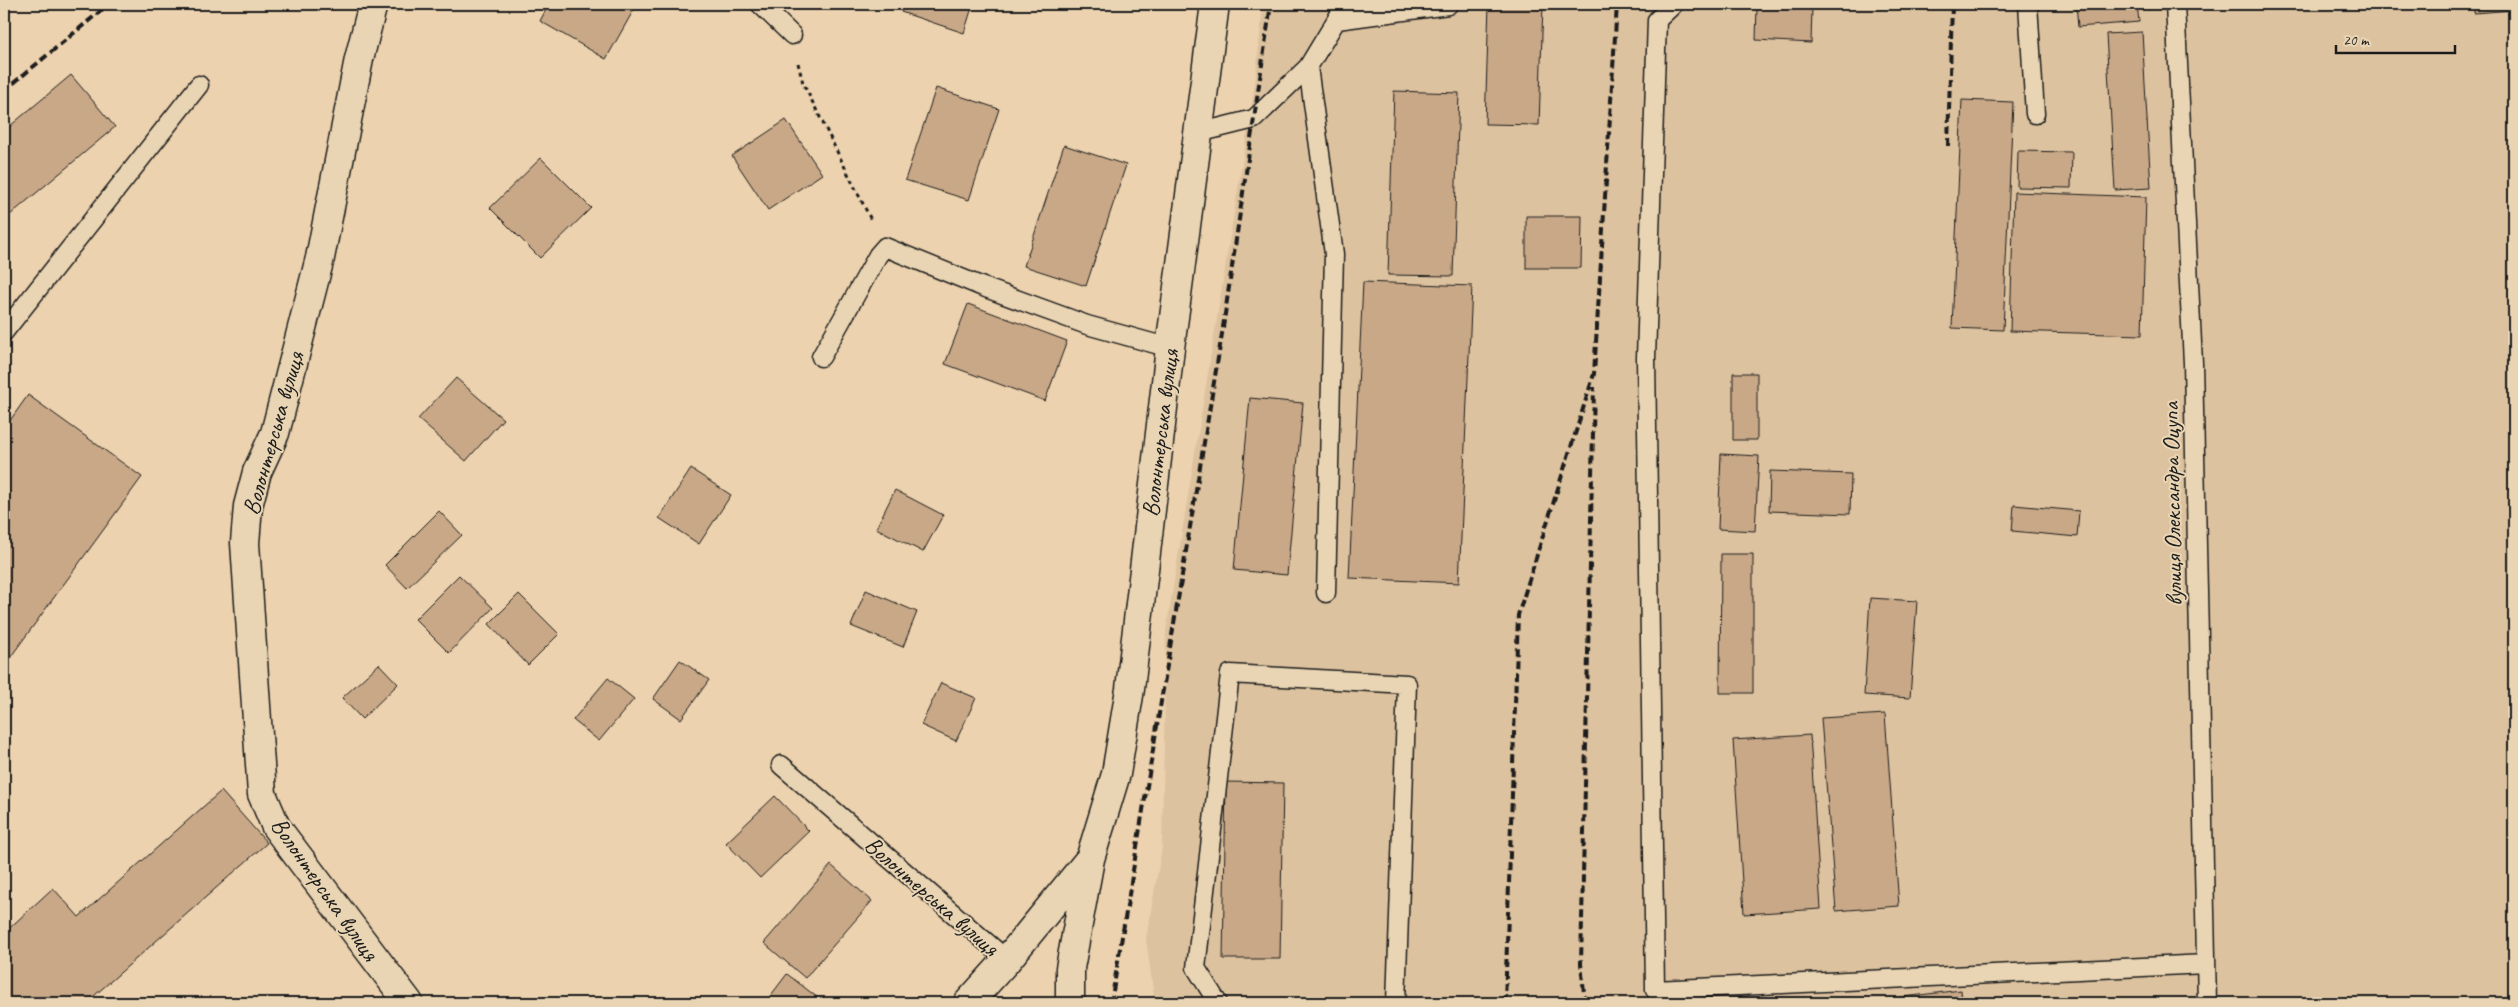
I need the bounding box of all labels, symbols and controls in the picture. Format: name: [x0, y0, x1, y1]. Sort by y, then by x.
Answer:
scale bar: [2336, 22, 2454, 54]
text: 20 m: [2343, 31, 2370, 50]
street label: Волонтерська вулиця: [1135, 346, 1185, 518]
street label: Волонтерська вулиця: [235, 347, 311, 518]
street label: вулиця Олександра Оцупа: [2155, 400, 2189, 606]
street label: Волонтерська вулиця: [264, 811, 386, 968]
street label: Волонтерська вулиця: [859, 829, 1006, 963]

